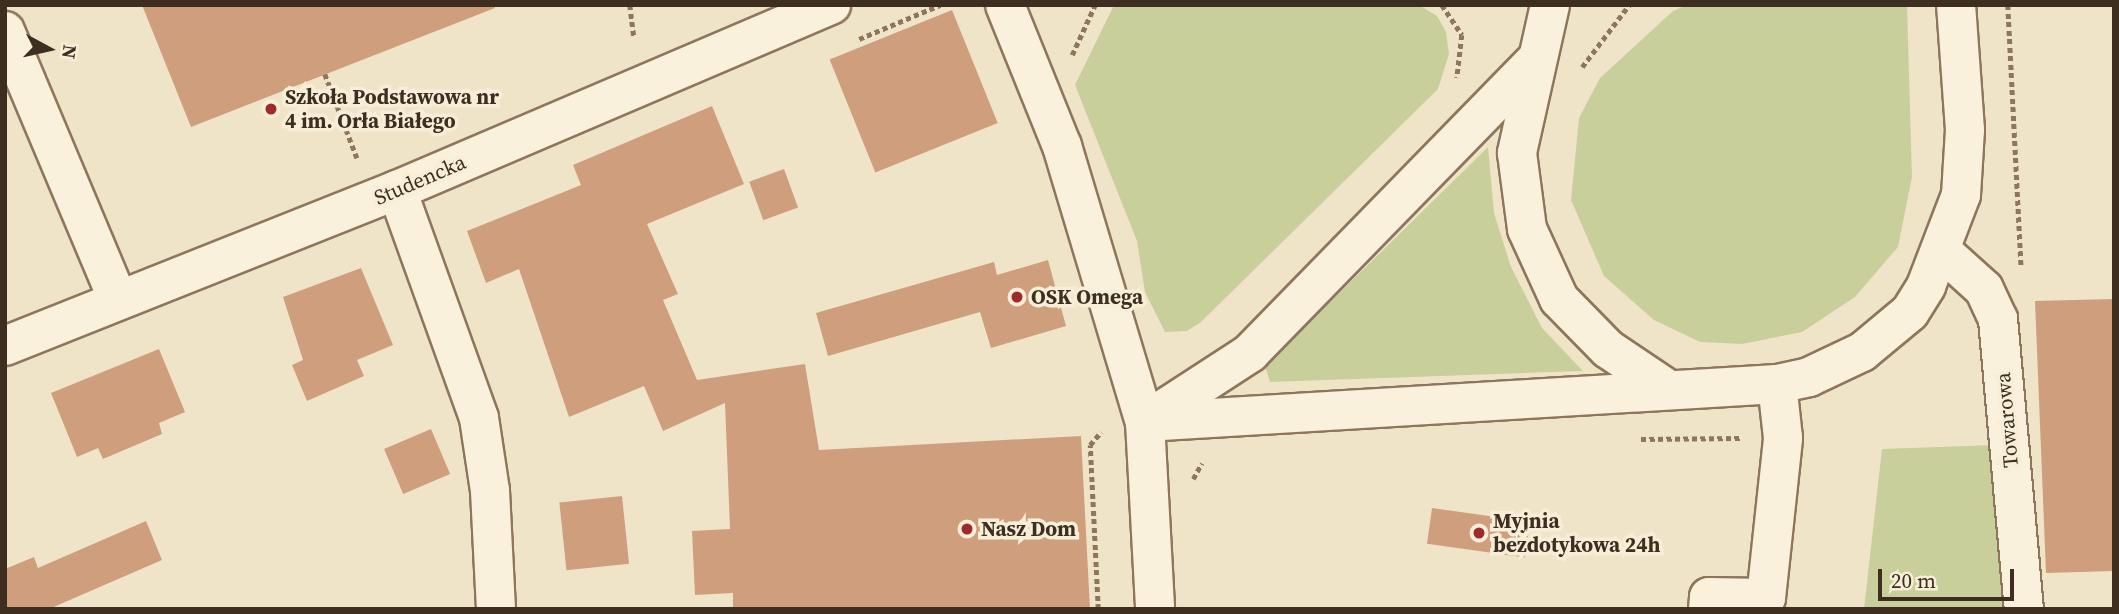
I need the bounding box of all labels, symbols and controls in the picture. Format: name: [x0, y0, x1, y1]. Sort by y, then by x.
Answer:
north arrow: [14, 14, 84, 84]
text: N: [56, 43, 84, 61]
place label: Szkoła Podstawowa nr 4 im. Orła Białego: [285, 84, 499, 134]
marker: Szkoła Podstawowa nr 4 im. Orła Białego: [263, 101, 279, 117]
street label: Studencka: [370, 149, 470, 211]
place label: OSK Omega: [1031, 284, 1143, 310]
marker: OSK Omega: [1009, 289, 1025, 305]
street label: Towarowa: [1990, 371, 2024, 469]
place label: Myjnia bezdotykowa 24h: [1493, 508, 1660, 558]
place label: Nasz Dom: [981, 516, 1076, 542]
marker: Nasz Dom: [959, 521, 975, 537]
marker: Myjnia bezdotykowa 24h: [1471, 525, 1487, 541]
scale bar: [1881, 554, 2018, 598]
text: 20 m: [1891, 566, 1936, 595]

